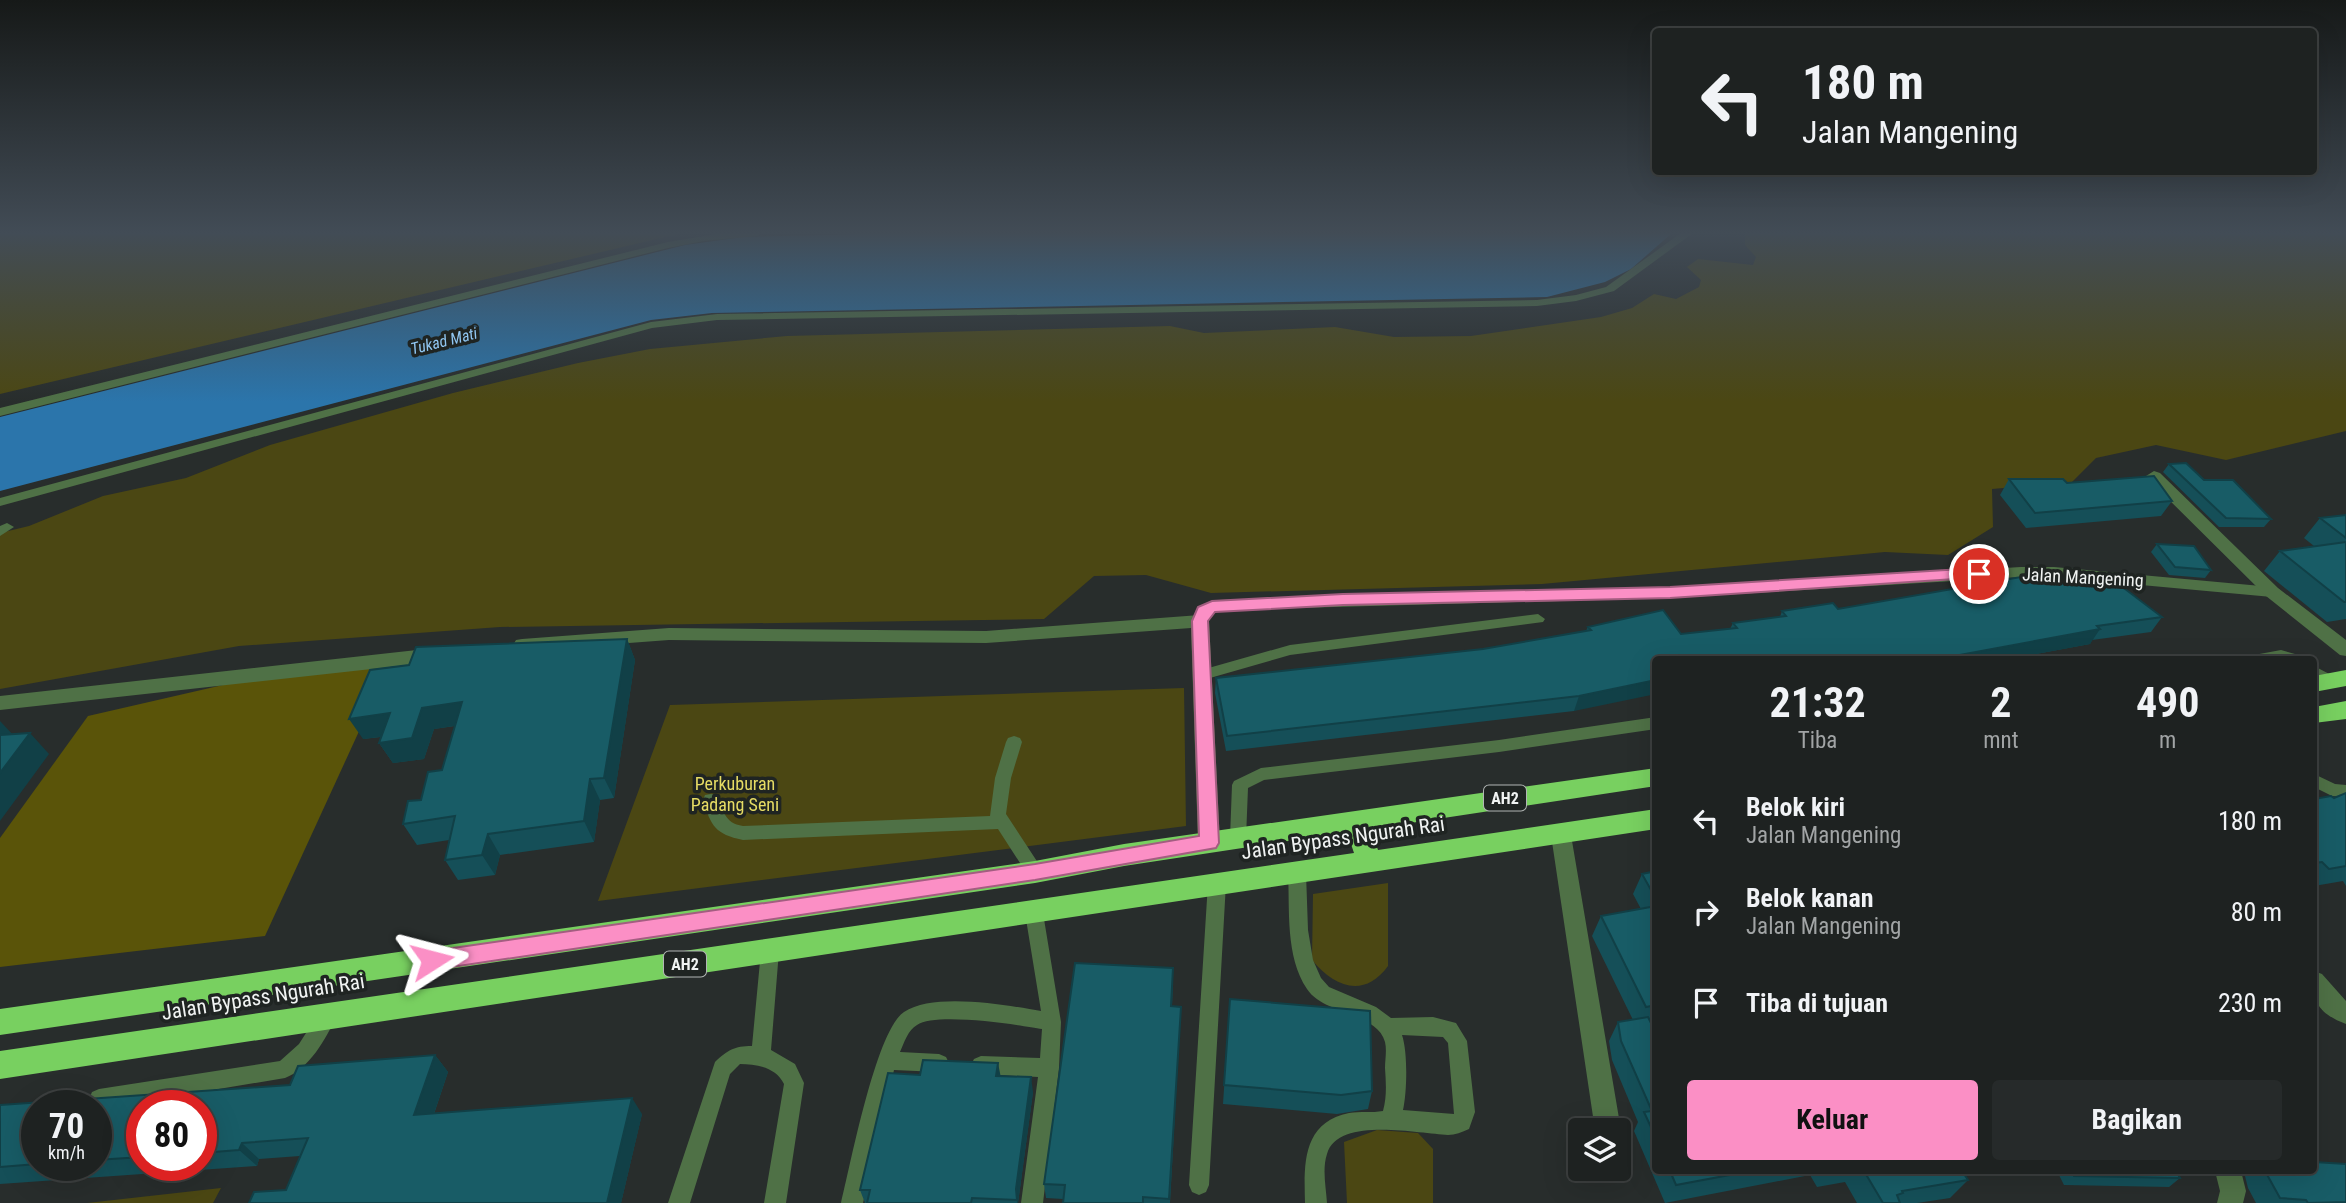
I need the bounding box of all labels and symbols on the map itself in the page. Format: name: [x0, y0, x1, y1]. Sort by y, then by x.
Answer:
water label: Tukad Mati: [409, 323, 480, 358]
pin: [1949, 544, 2009, 604]
street label: Jalan Mangening: [2022, 563, 2144, 591]
park label: Perkuburan Padang Seni: [691, 773, 779, 815]
road number: AH2: [1484, 786, 1526, 810]
street label: Jalan Bypass Ngurah Rai: [1240, 812, 1446, 864]
position arrow: [395, 923, 469, 997]
road number: AH2: [664, 952, 706, 976]
street label: Jalan Bypass Ngurah Rai: [160, 969, 366, 1025]
speed limit sign: 80: [126, 1090, 217, 1181]

